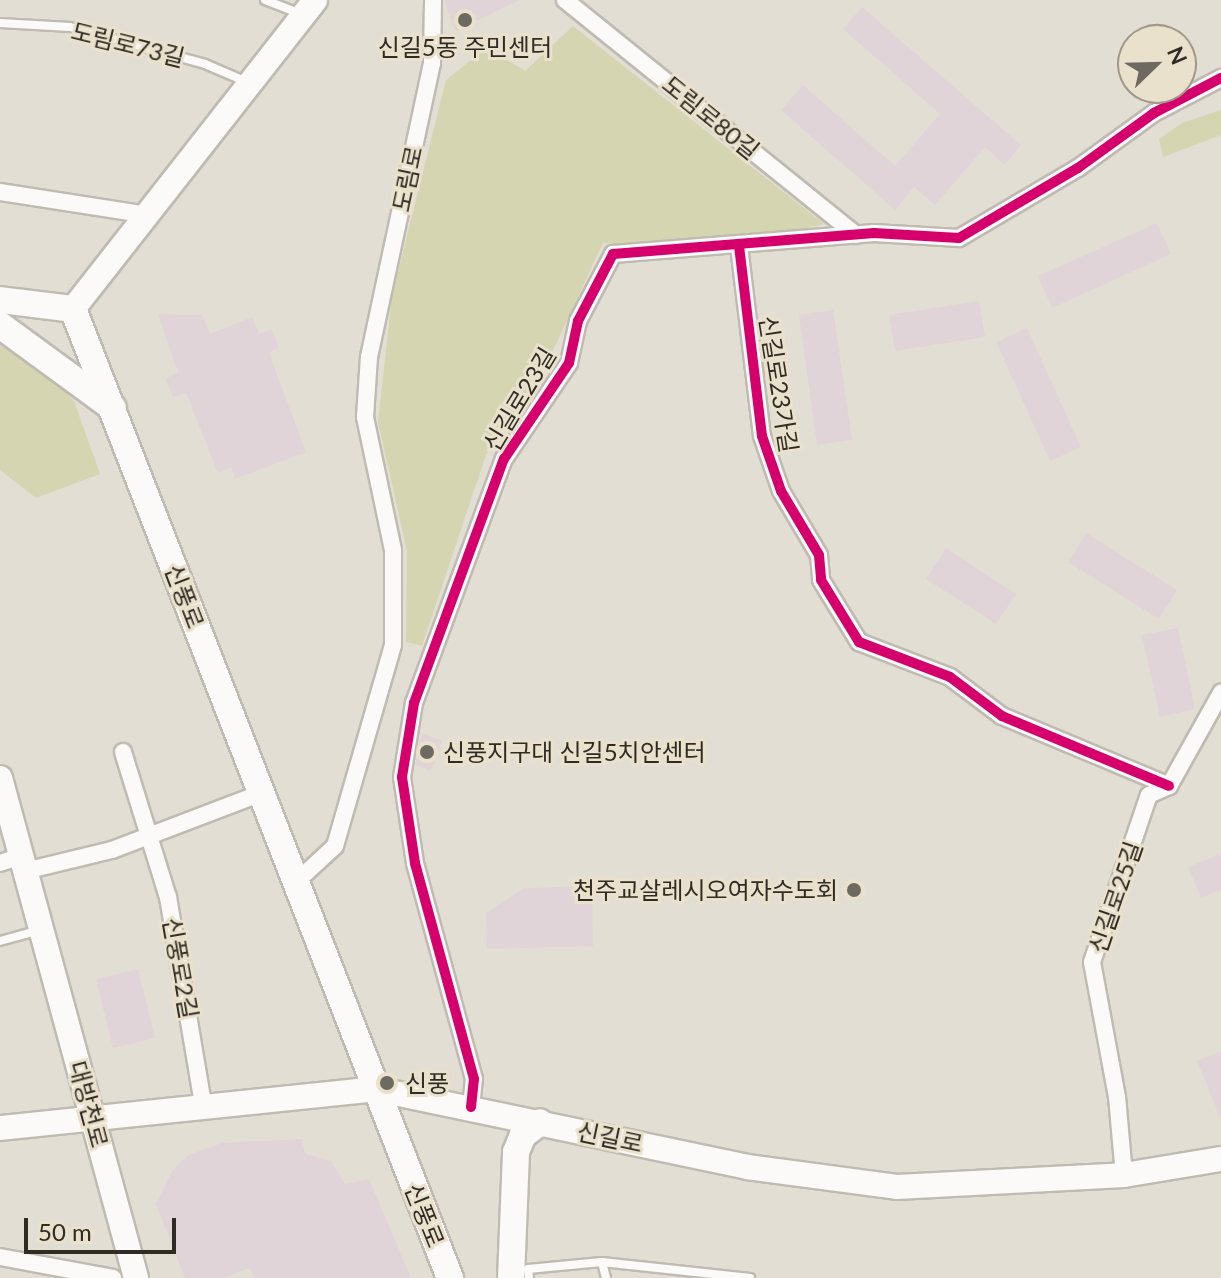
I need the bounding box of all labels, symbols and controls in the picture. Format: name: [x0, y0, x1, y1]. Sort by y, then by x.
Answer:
marker: 신길5동 주민센터: [456, 11, 474, 29]
street label: 도림로73길: [68, 16, 188, 72]
north arrow: [1117, 24, 1197, 104]
place label: 신길5동 주민센터: [378, 33, 552, 61]
text: N: [1162, 42, 1193, 68]
street label: 도림로80길: [657, 69, 765, 165]
street label: 도림로: [386, 144, 428, 214]
street label: 신길로23가길: [754, 313, 804, 455]
street label: 신길로23길: [477, 342, 561, 456]
street label: 신풍로: [160, 560, 210, 632]
place label: 신풍지구대 신길5치안센터: [443, 738, 706, 766]
marker: 신풍지구대 신길5치안센터: [418, 743, 436, 761]
street label: 신길로25길: [1082, 837, 1148, 957]
place label: 천주교살레시오여자수도회: [573, 876, 838, 904]
marker: 천주교살레시오여자수도회: [845, 881, 863, 899]
street label: 신풍로2길: [158, 915, 204, 1021]
street label: 대방천로: [64, 1058, 114, 1150]
place label: 신풍: [405, 1069, 449, 1097]
marker: 신풍: [376, 1072, 398, 1094]
street label: 신길로: [575, 1116, 645, 1158]
street label: 신풍로: [399, 1179, 451, 1251]
scale bar: [28, 1202, 180, 1252]
text: 50 m: [38, 1217, 92, 1246]

